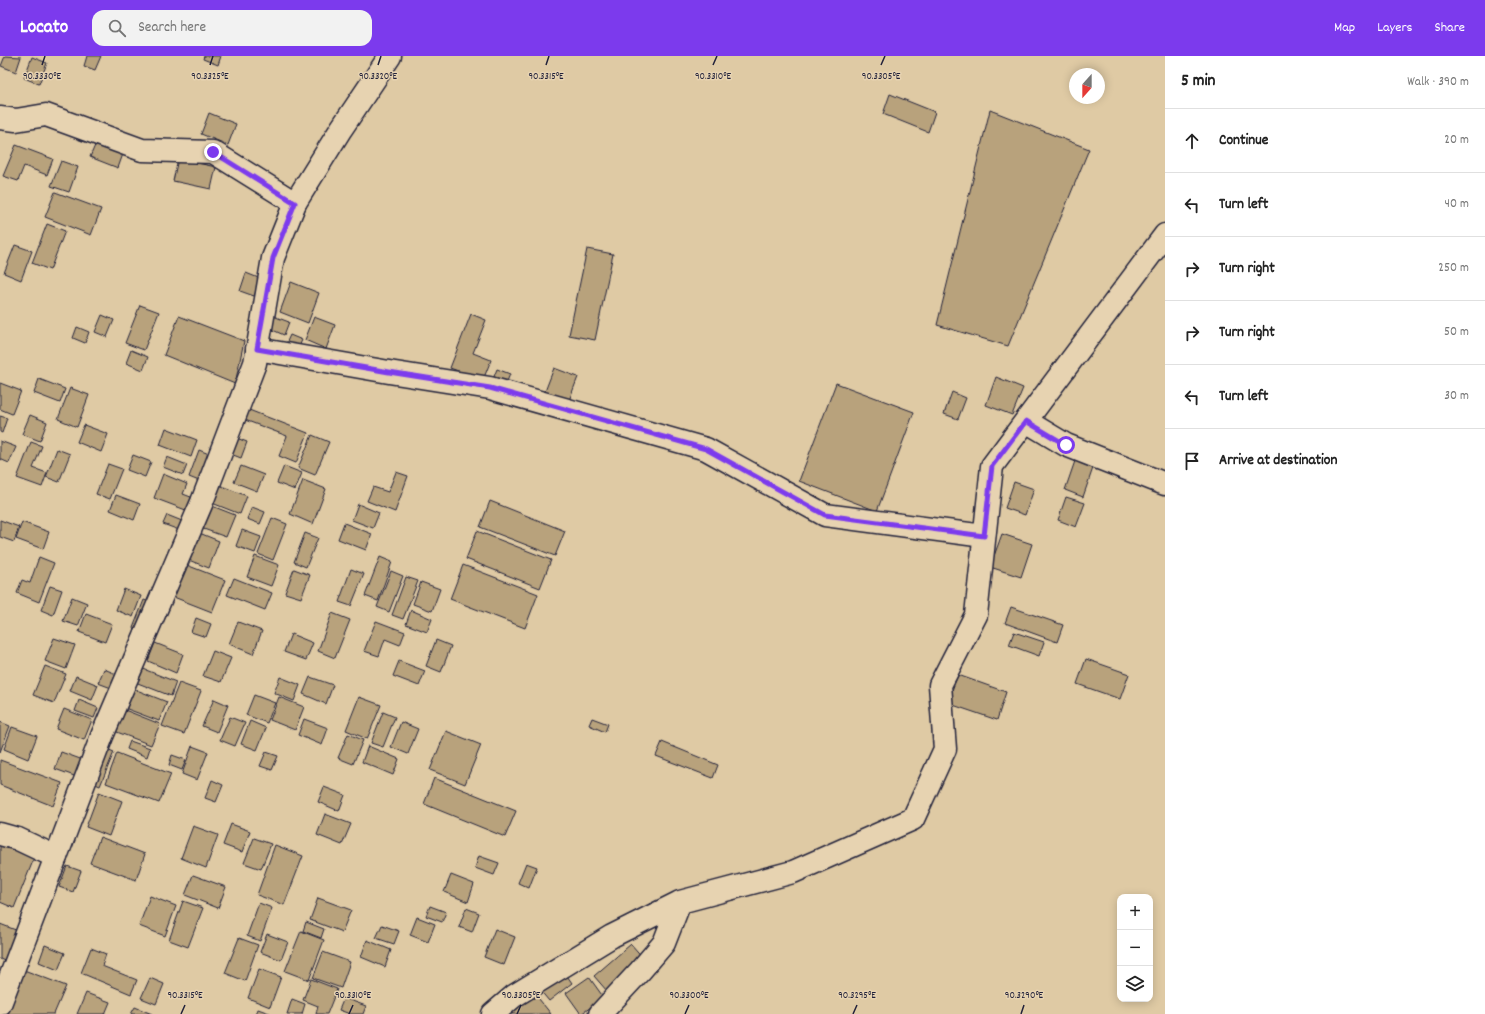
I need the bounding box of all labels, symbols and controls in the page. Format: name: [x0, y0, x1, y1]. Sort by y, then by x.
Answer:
search box: [92, 10, 372, 46]
text: Locato: [20, 15, 68, 42]
icon: search: [106, 17, 128, 39]
text: Search here: [138, 17, 206, 39]
text: Map: [1334, 18, 1355, 38]
text: Layers: [1377, 18, 1412, 38]
text: Share: [1434, 18, 1465, 38]
north arrow: [1069, 68, 1105, 104]
text: 90.3330°E: [23, 70, 62, 84]
text: 90.3325°E: [191, 70, 229, 84]
text: 90.3320°E: [359, 70, 398, 84]
text: 90.3315°E: [528, 70, 564, 84]
text: 90.3310°E: [695, 70, 731, 84]
text: 90.3305°E: [862, 70, 901, 84]
text: 5 min: [1181, 70, 1215, 94]
text: Walk · 390 m: [1407, 73, 1469, 92]
icon: ahead: [1181, 130, 1203, 152]
text: Continue: [1219, 130, 1268, 152]
text: 20 m: [1444, 131, 1469, 150]
route end: [204, 143, 222, 161]
icon: left: [1181, 194, 1203, 216]
text: Turn left: [1219, 194, 1268, 216]
text: 40 m: [1445, 195, 1469, 214]
icon: right: [1181, 258, 1203, 280]
text: Turn right: [1219, 258, 1275, 280]
text: 250 m: [1438, 259, 1469, 278]
icon: right: [1181, 322, 1203, 344]
text: Turn right: [1219, 322, 1275, 344]
text: 50 m: [1444, 323, 1469, 342]
icon: left: [1181, 386, 1203, 408]
text: Turn left: [1219, 386, 1268, 408]
text: 30 m: [1444, 387, 1469, 406]
route start: [1057, 436, 1075, 454]
icon: arrive: [1181, 450, 1203, 472]
text: Arrive at destination: [1219, 450, 1337, 472]
map controls: [1117, 894, 1153, 1002]
button: +: [1117, 894, 1153, 930]
button: −: [1117, 930, 1153, 966]
button: layers: [1117, 966, 1153, 1002]
text: 90.3315°E: [167, 989, 203, 1003]
text: 90.3310°E: [335, 989, 371, 1003]
text: 90.3305°E: [502, 989, 541, 1003]
text: 90.3300°E: [669, 989, 709, 1003]
text: 90.3295°E: [838, 989, 876, 1003]
text: 90.3290°E: [1005, 989, 1044, 1003]

